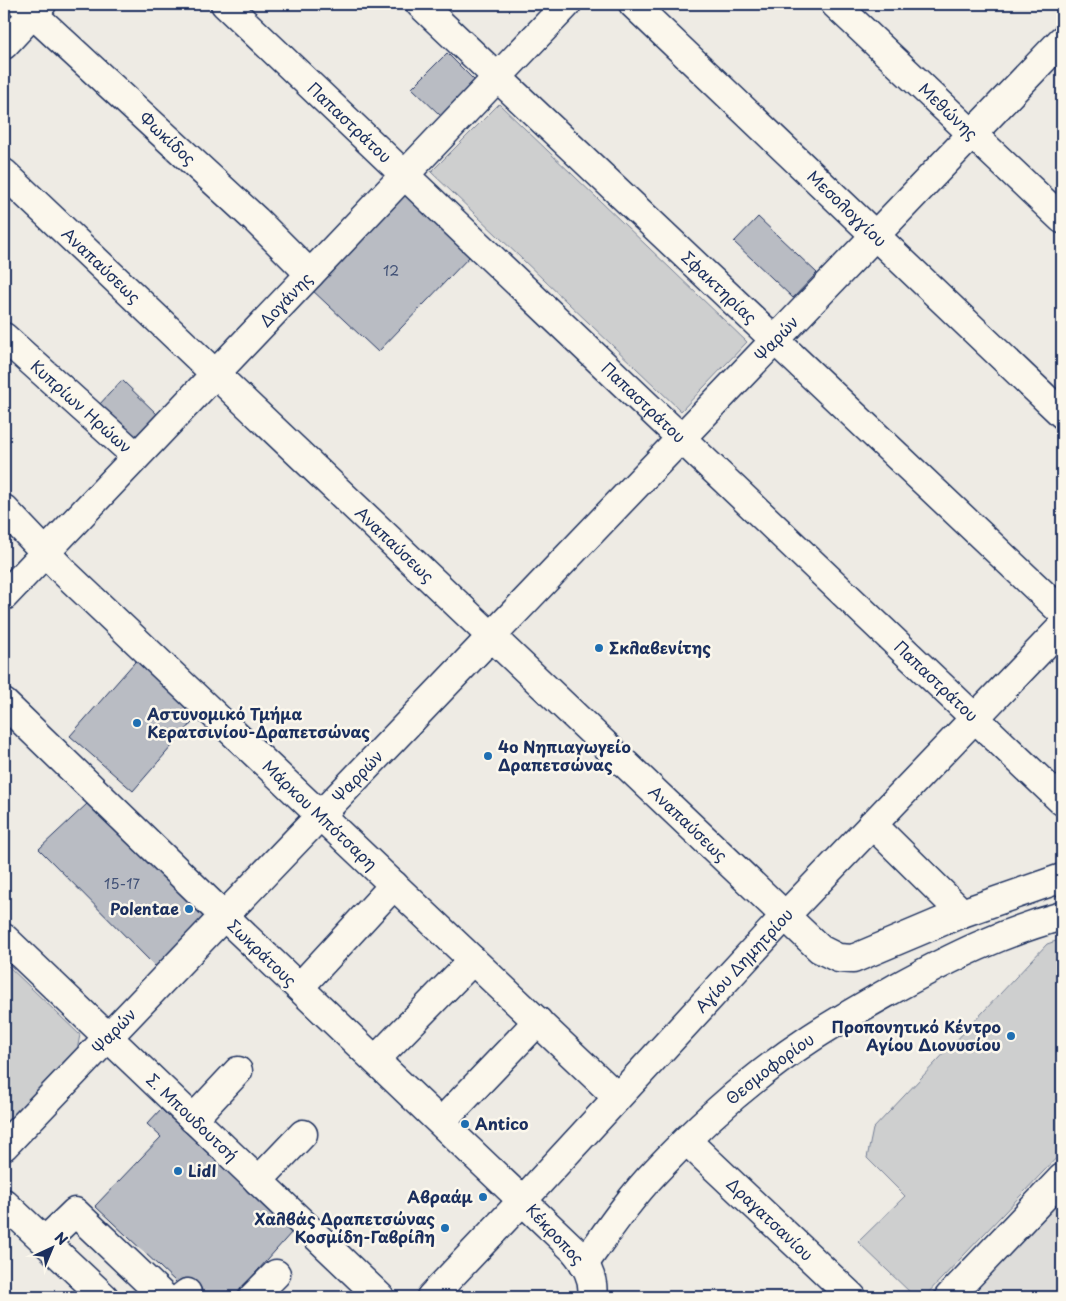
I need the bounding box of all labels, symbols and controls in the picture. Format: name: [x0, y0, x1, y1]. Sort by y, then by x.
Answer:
street label: Παπαστράτου: [303, 76, 398, 168]
street label: Μεθώνης: [914, 76, 984, 145]
street label: Φωκίδος: [135, 105, 202, 170]
street label: Μεσολογγίου: [803, 164, 893, 252]
street label: Αναπαύσεως: [57, 221, 147, 308]
street label: Σφακτηρίας: [677, 245, 763, 328]
house number: 12: [383, 260, 399, 281]
street label: Δογάνης: [253, 266, 317, 332]
street label: Ψαρών: [748, 310, 803, 366]
street label: Κυπρίων Ηρώων: [26, 354, 138, 458]
street label: Παπαστράτου: [597, 356, 692, 448]
street label: Αναπαύσεως: [350, 500, 440, 587]
place label: Σκλαβενίτης: [609, 635, 711, 659]
street label: Παπαστράτου: [889, 635, 984, 726]
marker: Σκλαβενίτης: [593, 642, 605, 654]
place label: Αστυνομικό Τμήμα Κερατσινίου-Δραπετσώνας: [146, 701, 370, 743]
marker: Αστυνομικό Τμήμα Κερατσινίου-Δραπετσώνας: [131, 717, 143, 729]
place label: 4ο Νηπιαγωγείο Δραπετσώνας: [498, 734, 631, 776]
street label: Ψαρρών: [326, 744, 388, 807]
marker: 4ο Νηπιαγωγείο Δραπετσώνας: [482, 750, 494, 762]
street label: Μάρκου Μπότσαρη: [258, 754, 384, 875]
street label: Αναπαύσεως: [644, 779, 734, 866]
house number: 15-17: [104, 873, 140, 894]
place label: Polentae: [110, 896, 179, 920]
street label: Αγίου Δημητρίου: [689, 902, 798, 1017]
marker: Polentae: [183, 903, 195, 915]
street label: Σωκράτους: [223, 913, 303, 991]
street label: Ψαρών: [86, 1002, 141, 1058]
place label: Προπονητικό Κέντρο Αγίου Διονυσίου: [832, 1014, 1002, 1056]
street label: Θεσμοφορίου: [720, 1026, 818, 1110]
marker: Προπονητικό Κέντρο Αγίου Διονυσίου: [1005, 1030, 1017, 1042]
street label: Σ. Μπουδουτσή: [142, 1067, 244, 1166]
place label: Antico: [475, 1111, 528, 1135]
marker: Antico: [459, 1118, 471, 1130]
place label: Lidl: [188, 1158, 216, 1182]
marker: Lidl: [172, 1165, 184, 1177]
street label: Δραγατσανίου: [722, 1172, 819, 1266]
place label: Αβραάμ: [407, 1184, 474, 1208]
marker: Αβραάμ: [477, 1191, 489, 1203]
street label: Κέκροπος: [521, 1198, 590, 1269]
place label: Χαλβάς Δραπετσώνας Κοσμίδη-Γαβρίλη: [254, 1206, 435, 1248]
marker: Χαλβάς Δραπετσώνας Κοσμίδη-Γαβρίλη: [439, 1222, 451, 1234]
north arrow: [28, 1224, 78, 1274]
text: N: [50, 1227, 73, 1250]

